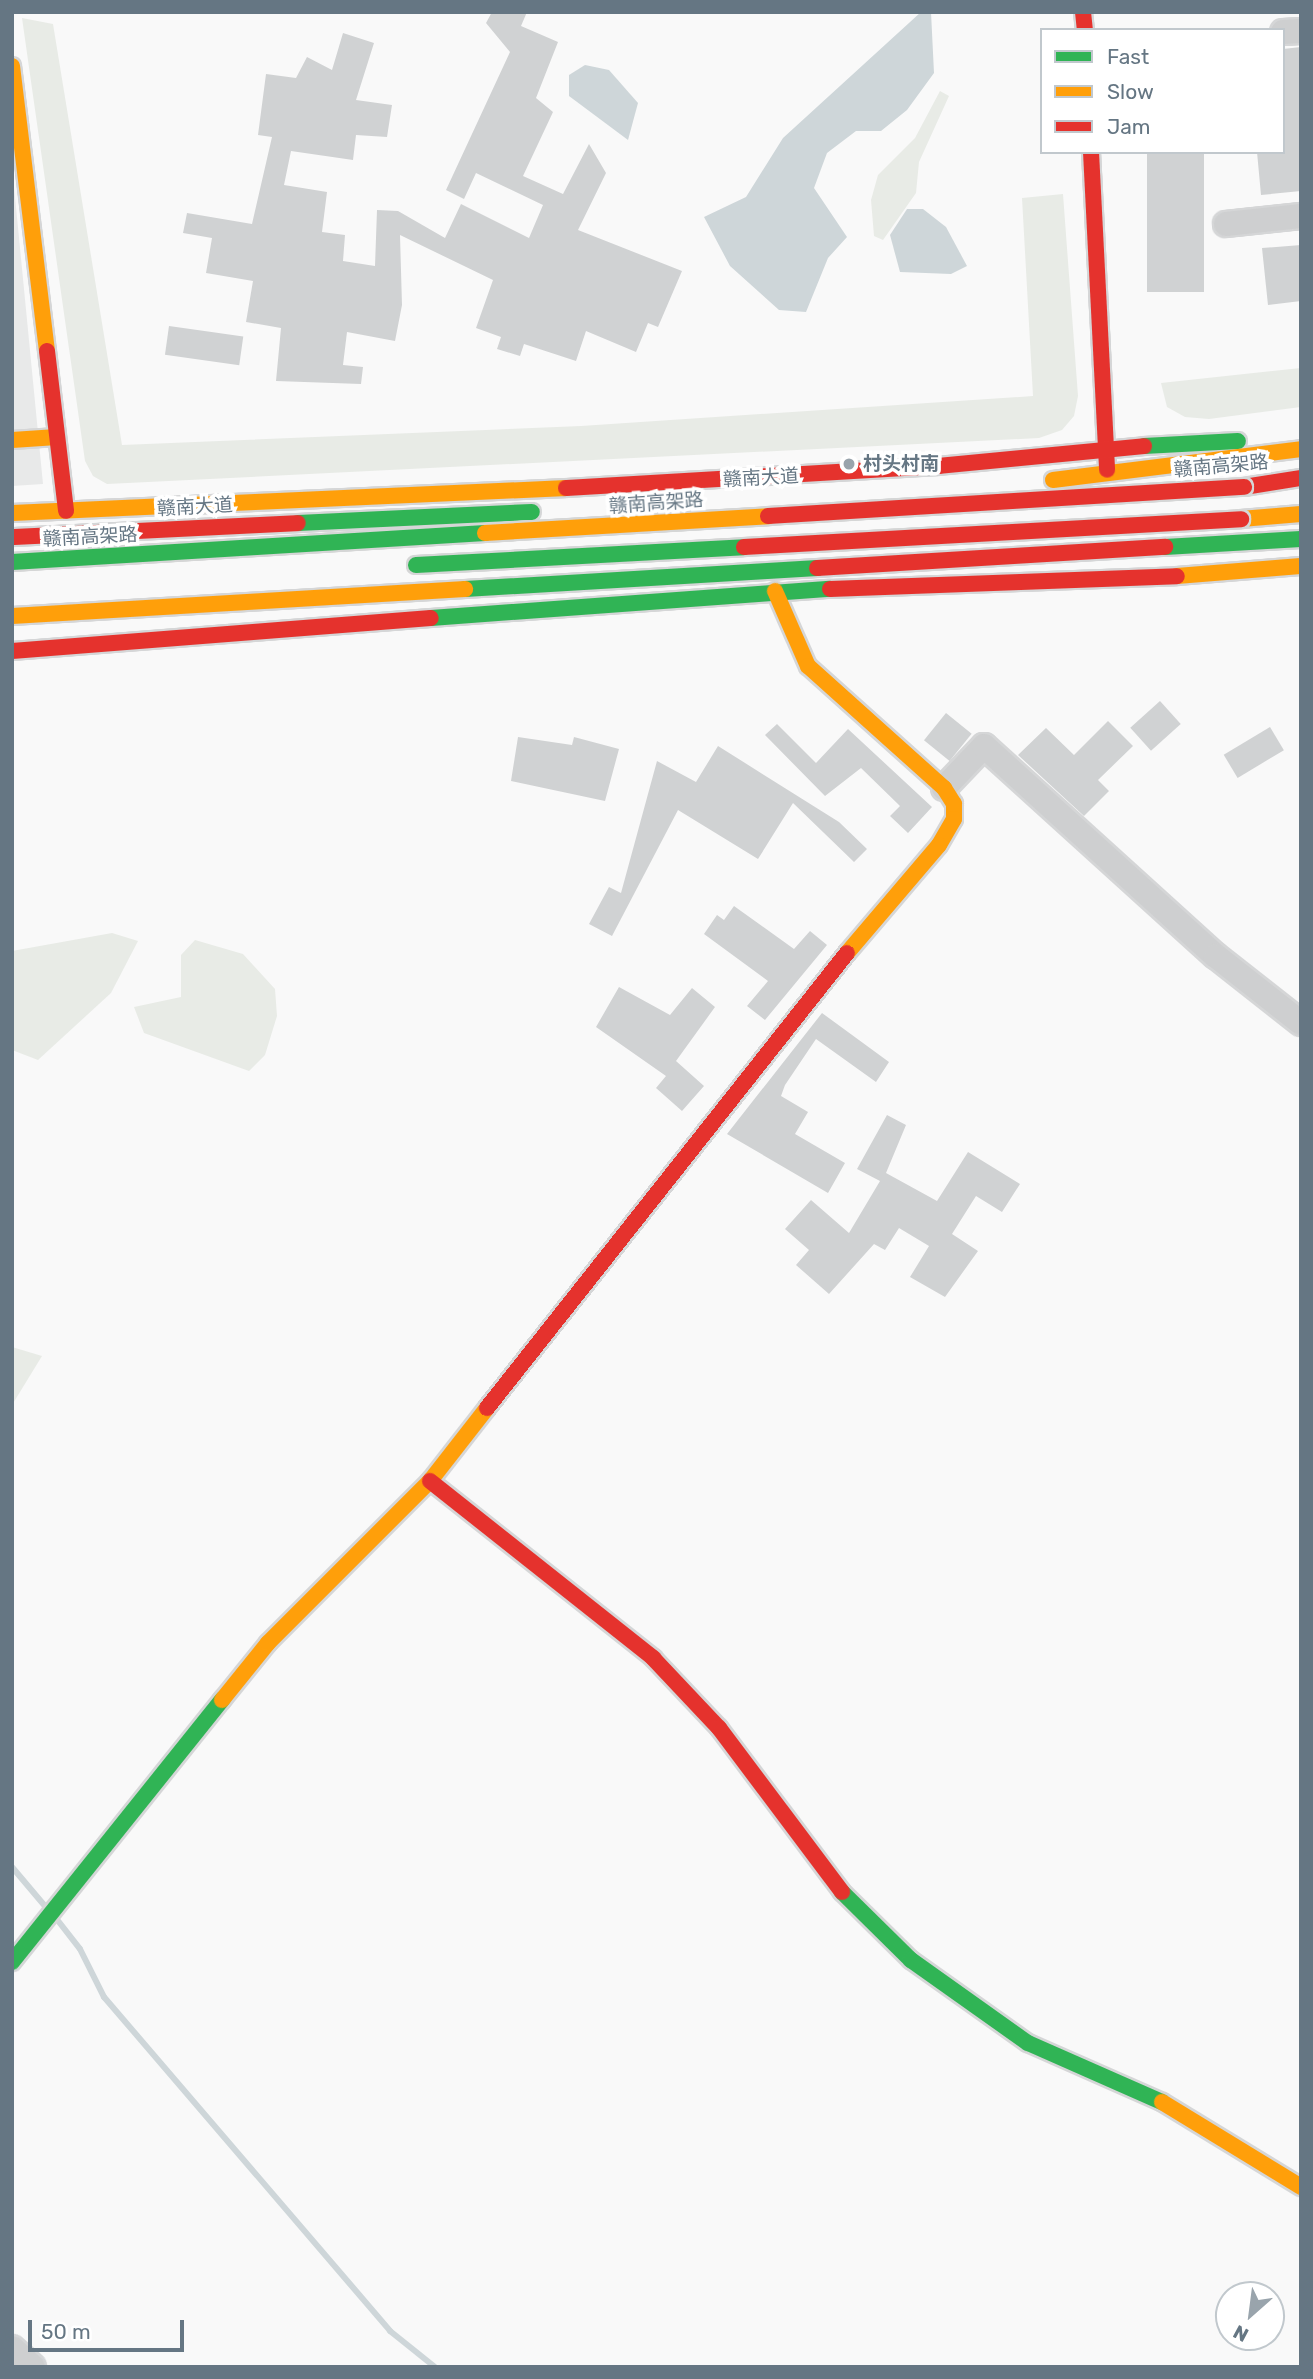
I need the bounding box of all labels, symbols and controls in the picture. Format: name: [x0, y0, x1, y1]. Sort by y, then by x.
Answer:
legend: [1040, 28, 1285, 154]
text: Fast: [1107, 44, 1149, 69]
text: Slow: [1107, 79, 1154, 104]
text: Jam: [1107, 114, 1151, 139]
street label: 赣南高架路: [1173, 451, 1269, 481]
place label: 村头村南: [863, 453, 939, 475]
marker: 村头村南: [841, 456, 857, 472]
street label: 赣南大道: [722, 465, 800, 491]
street label: 赣南高架路: [608, 488, 704, 518]
street label: 赣南大道: [156, 494, 234, 520]
street label: 赣南高架路: [42, 523, 138, 551]
north arrow: [1215, 2281, 1285, 2351]
scale bar: [32, 2306, 187, 2350]
text: 50 m: [41, 2319, 91, 2344]
text: N: [1229, 2320, 1252, 2347]

